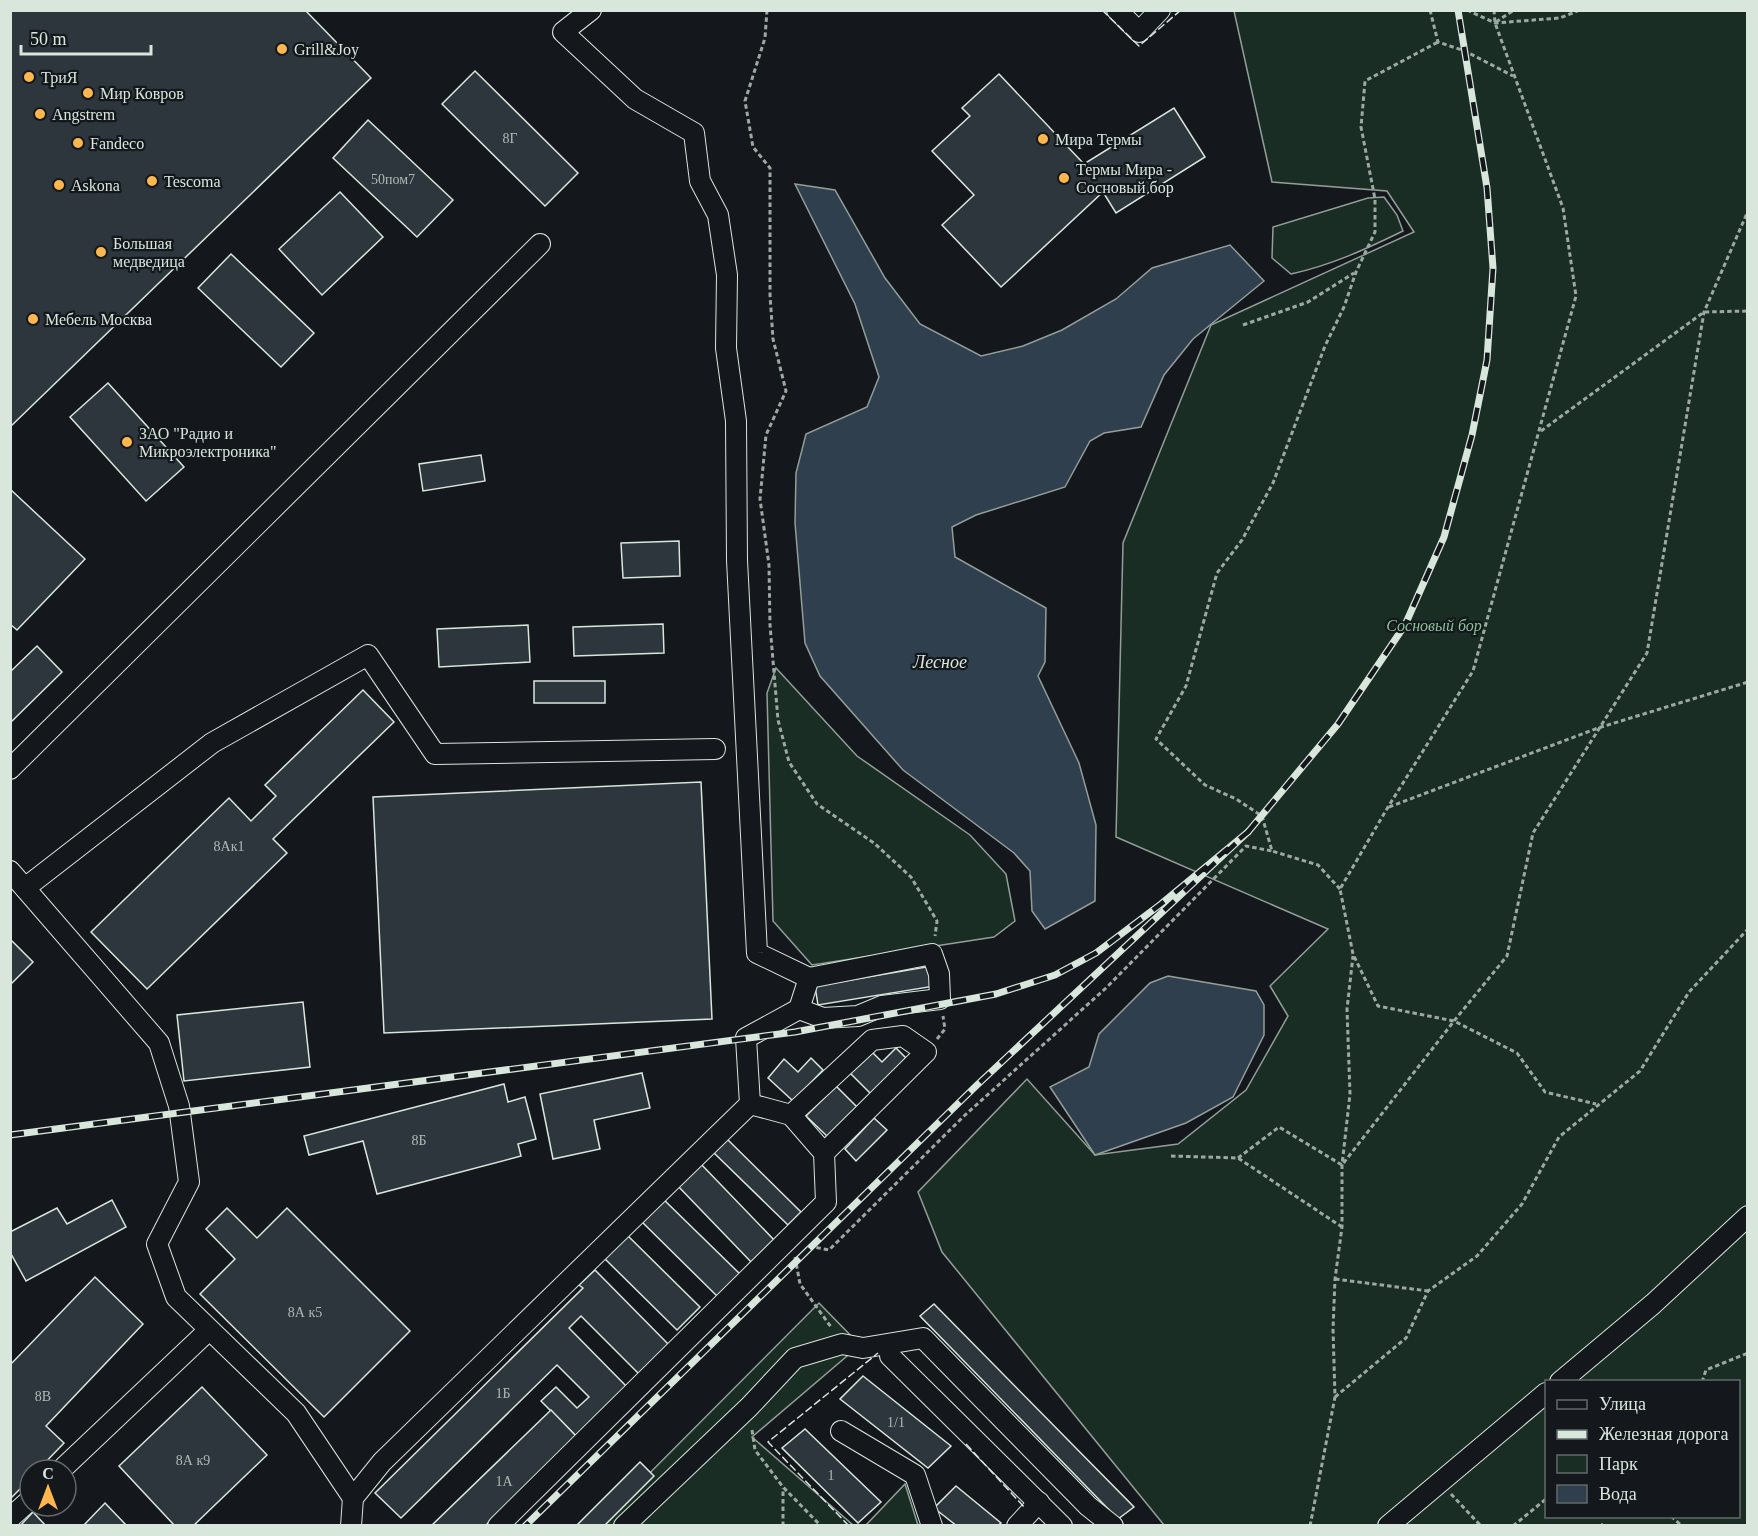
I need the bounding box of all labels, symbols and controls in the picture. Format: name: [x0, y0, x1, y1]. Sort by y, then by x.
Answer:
scale bar: [21, 18, 152, 56]
text: 50 m: [30, 29, 67, 49]
place label: Grill&Joy: [294, 41, 359, 59]
marker: Grill&Joy: [275, 42, 289, 56]
place label: ТриЯ: [41, 69, 78, 87]
marker: ТриЯ: [22, 70, 36, 84]
place label: Мир Ковров: [100, 85, 184, 103]
marker: Мир Ковров: [81, 86, 95, 100]
place label: Angstrem: [52, 106, 116, 124]
marker: Angstrem: [33, 107, 47, 121]
house number: 8Г: [502, 131, 518, 146]
place label: Мира Термы: [1055, 131, 1142, 149]
marker: Мира Термы: [1036, 132, 1050, 146]
place label: Fandeco: [90, 135, 144, 152]
marker: Fandeco: [71, 136, 85, 150]
place label: Термы Мира - Сосновый бор: [1076, 161, 1174, 197]
marker: Термы Мира - Сосновый бор: [1057, 171, 1071, 185]
house number: 50пом7: [371, 172, 415, 187]
place label: Tescoma: [164, 173, 221, 190]
marker: Tescoma: [145, 174, 159, 188]
place label: Askona: [71, 177, 120, 194]
marker: Askona: [52, 178, 66, 192]
place label: Большая медведица: [113, 235, 185, 271]
marker: Большая медведица: [94, 245, 108, 259]
place label: Мебель Москва: [45, 311, 152, 328]
marker: Мебель Москва: [26, 312, 40, 326]
place label: ЗАО "Радио и Микроэлектроника": [139, 425, 276, 461]
marker: ЗАО "Радио и Микроэлектроника": [120, 435, 134, 449]
park label: Сосновый бор: [1386, 617, 1482, 635]
water label: Лесное: [912, 652, 967, 672]
house number: 8Ак1: [214, 839, 244, 854]
house number: 8Б: [411, 1133, 427, 1148]
house number: 8А к5: [288, 1305, 322, 1320]
legend: [1545, 1380, 1740, 1518]
house number: 1Б: [495, 1386, 511, 1401]
house number: 8В: [35, 1389, 51, 1404]
text: Улица: [1599, 1394, 1646, 1414]
house number: 1/1: [887, 1415, 905, 1430]
text: Железная дорога: [1599, 1424, 1728, 1444]
house number: 8А к9: [176, 1453, 210, 1468]
text: Парк: [1599, 1454, 1638, 1474]
north arrow: [18, 1458, 78, 1518]
text: С: [42, 1465, 54, 1482]
house number: 1: [828, 1468, 835, 1483]
house number: 1А: [495, 1474, 513, 1489]
text: Вода: [1599, 1484, 1637, 1504]

